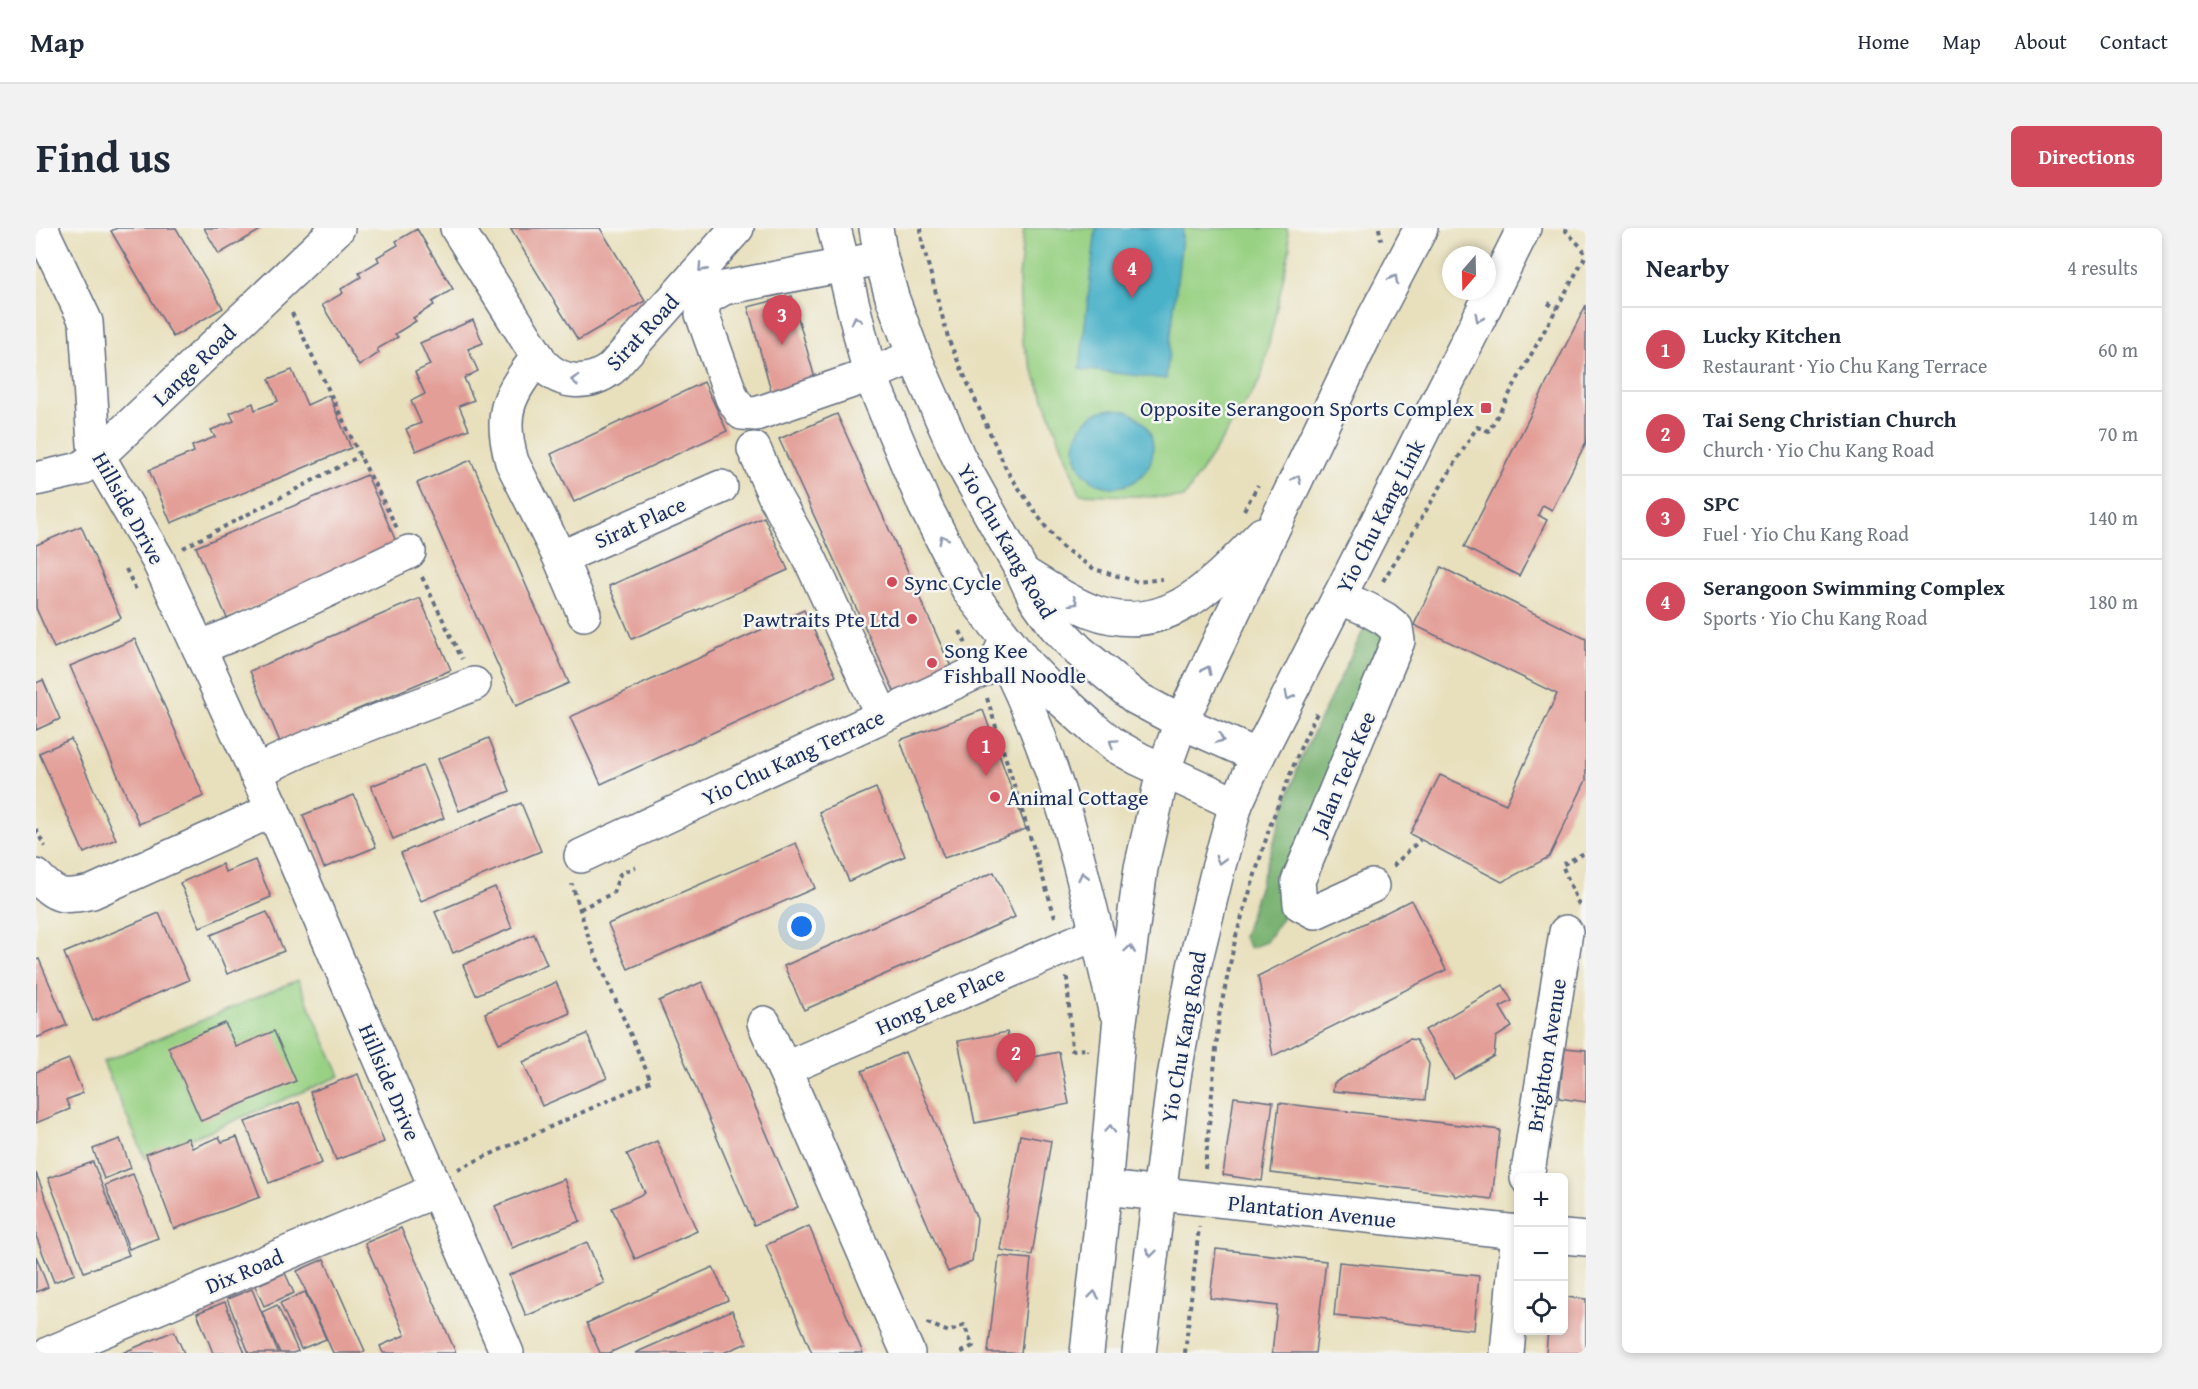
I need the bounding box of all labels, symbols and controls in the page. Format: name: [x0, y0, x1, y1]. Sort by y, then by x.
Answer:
text: Map: [30, 21, 84, 62]
text: Home: [1858, 26, 1909, 57]
text: Map: [1942, 26, 1981, 57]
text: About: [2014, 26, 2067, 57]
text: Contact: [2100, 26, 2168, 57]
text: Find us: [36, 126, 171, 187]
button: Directions: [2011, 126, 2162, 187]
north arrow: [1442, 246, 1496, 300]
pin: 4: [1112, 248, 1152, 298]
text: Nearby: [1646, 248, 1729, 287]
text: 4 results: [2067, 253, 2138, 282]
one-way arrow: [698, 261, 709, 272]
one-way arrow: [1387, 275, 1398, 286]
street label: Sirat Road: [598, 286, 686, 378]
pin: 3: [762, 296, 802, 345]
one-way arrow: [1475, 312, 1487, 323]
one-way arrow: [851, 315, 864, 325]
street label: Lange Road: [145, 317, 243, 413]
text: Lucky Kitchen: [1703, 319, 1841, 351]
text: 1: [1660, 335, 1671, 364]
text: 60 m: [2098, 335, 2138, 364]
text: Restaurant · Yio Chu Kang Terrace: [1703, 351, 1987, 380]
one-way arrow: [570, 374, 580, 387]
place label: Opposite Serangoon Sports Complex: [1140, 392, 1475, 424]
marker: Opposite Serangoon Sports Complex: [1479, 401, 1493, 415]
text: Tai Seng Christian Church: [1703, 403, 1957, 435]
text: 2: [1660, 419, 1671, 448]
text: 70 m: [2098, 419, 2138, 448]
street label: Yio Chu Kang Link: [1327, 433, 1433, 598]
text: Church · Yio Chu Kang Road: [1703, 435, 1934, 464]
street label: Hillside Drive: [85, 446, 173, 570]
street label: Yio Chu Kang Road: [950, 458, 1065, 625]
one-way arrow: [1290, 475, 1302, 486]
text: SPC: [1703, 487, 1740, 519]
street label: Sirat Place: [589, 488, 691, 556]
text: 3: [1660, 503, 1671, 532]
text: 140 m: [2088, 503, 2138, 532]
text: Fuel · Yio Chu Kang Road: [1703, 519, 1909, 548]
one-way arrow: [939, 535, 950, 545]
place label: Sync Cycle: [904, 566, 1002, 598]
text: Serangoon Swimming Complex: [1703, 571, 2005, 603]
marker: Sync Cycle: [885, 575, 899, 589]
text: 4: [1660, 587, 1671, 616]
text: 180 m: [2088, 587, 2138, 616]
one-way arrow: [1068, 595, 1078, 607]
place label: Pawtraits Pte Ltd: [743, 603, 900, 635]
text: Sports · Yio Chu Kang Road: [1703, 603, 1927, 632]
marker: Pawtraits Pte Ltd: [905, 612, 919, 626]
place label: Song Kee Fishball Noodle: [944, 634, 1086, 691]
marker: Song Kee Fishball Noodle: [925, 656, 939, 670]
one-way arrow: [1199, 665, 1211, 676]
one-way arrow: [1285, 690, 1296, 701]
street label: Yio Chu Kang Terrace: [696, 701, 890, 813]
street label: Jalan Teck Kee: [1301, 706, 1384, 843]
pin: 1: [966, 726, 1006, 776]
one-way arrow: [1213, 732, 1224, 744]
one-way arrow: [1108, 739, 1119, 750]
place label: Animal Cottage: [1007, 781, 1149, 813]
marker: Animal Cottage: [988, 790, 1002, 804]
one-way arrow: [1215, 855, 1227, 865]
one-way arrow: [1078, 871, 1091, 881]
your location: [787, 912, 816, 941]
one-way arrow: [1124, 945, 1136, 954]
street label: Yio Chu Kang Road: [1152, 948, 1214, 1126]
street label: Hong Lee Place: [870, 957, 1010, 1043]
street label: Brighton Avenue: [1518, 976, 1574, 1134]
street label: Hillside Drive: [351, 1019, 429, 1145]
pin: 2: [996, 1034, 1036, 1083]
one-way arrow: [1103, 1125, 1116, 1134]
map controls: [1514, 1173, 1568, 1335]
button: +: [1514, 1173, 1568, 1227]
street label: Plantation Avenue: [1226, 1186, 1398, 1236]
button: −: [1514, 1227, 1568, 1281]
street label: Dix Road: [200, 1240, 288, 1302]
one-way arrow: [1146, 1248, 1158, 1257]
button: locate: [1514, 1281, 1568, 1335]
one-way arrow: [1087, 1290, 1099, 1299]

